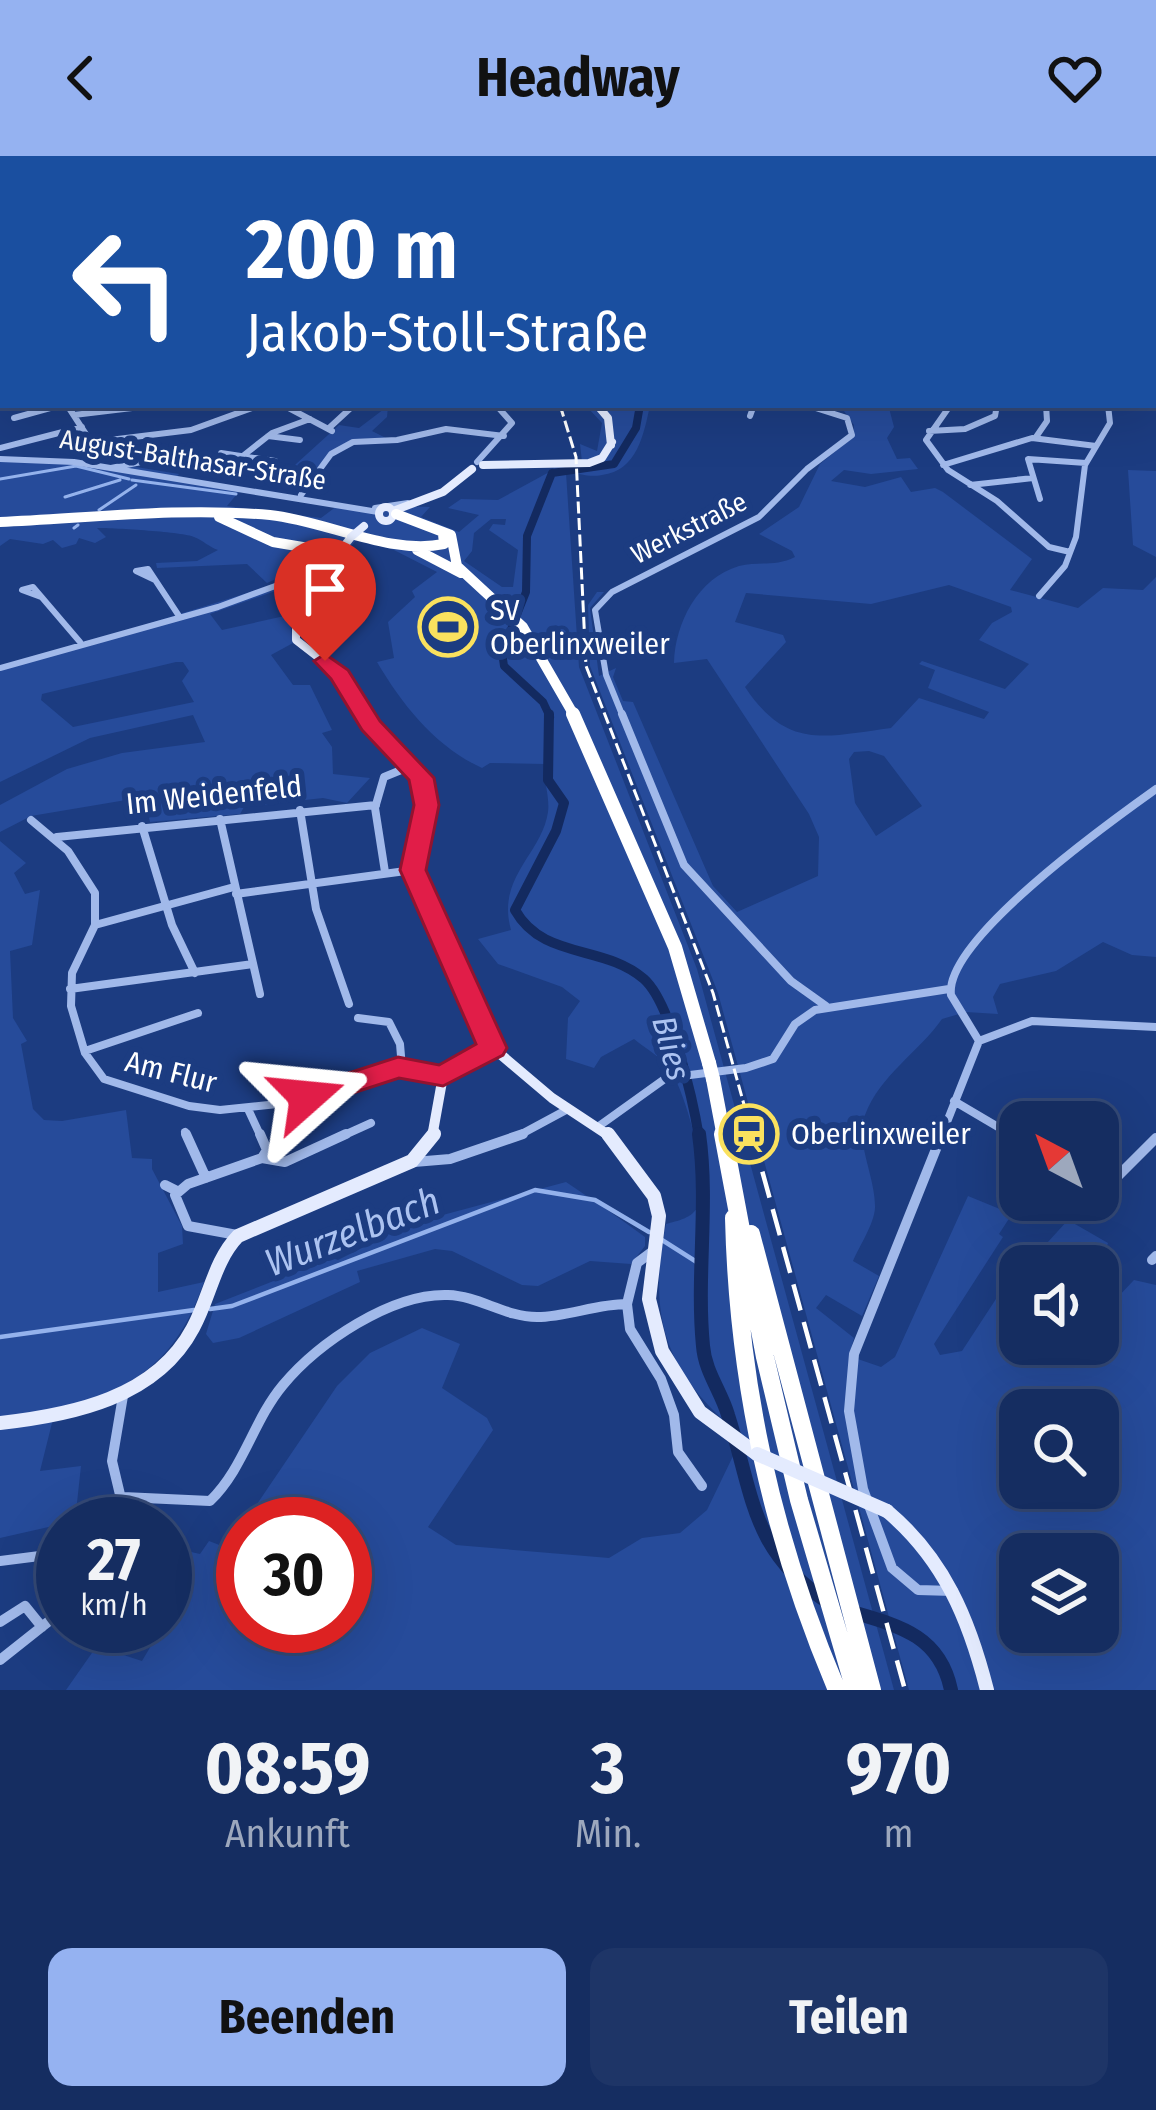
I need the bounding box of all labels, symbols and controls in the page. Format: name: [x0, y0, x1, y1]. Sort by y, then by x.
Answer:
icon: back: [48, 45, 114, 111]
icon: heart: [1042, 45, 1108, 111]
text: Headway: [476, 46, 680, 110]
text: 200 m: [246, 199, 458, 300]
icon: left: [48, 204, 204, 360]
text: Jakob-Stoll-Straße: [246, 301, 648, 365]
street label: August-Balthasar-Straße: [58, 423, 328, 497]
street label: Werkstraße: [626, 485, 752, 571]
pin: [274, 538, 376, 661]
icon: arrive: [292, 556, 358, 622]
place label: SV Oberlinxweiler: [490, 592, 670, 662]
sports icon: SV Oberlinxweiler: [417, 596, 479, 658]
street label: Im Weidenfeld: [124, 768, 304, 822]
water label: Blies: [643, 1012, 699, 1085]
position arrow: [244, 1034, 370, 1160]
street label: Am Flur: [122, 1043, 221, 1101]
north arrow: [999, 1101, 1119, 1221]
map controls: [999, 1101, 1119, 1653]
station icon: Oberlinxweiler: [718, 1103, 780, 1165]
place label: Oberlinxweiler: [791, 1116, 971, 1152]
water label: Wurzelbach: [258, 1178, 446, 1286]
button: sound: [999, 1245, 1119, 1365]
button: search: [999, 1389, 1119, 1509]
speed limit sign: 30: [216, 1497, 372, 1653]
text: 27: [87, 1524, 141, 1596]
button: layers: [999, 1533, 1119, 1653]
text: km/h: [81, 1587, 147, 1623]
text: 08:59: [204, 1726, 370, 1812]
text: 3: [591, 1726, 625, 1812]
text: 970: [846, 1726, 952, 1812]
text: Ankunft: [225, 1811, 350, 1857]
text: Min.: [575, 1811, 641, 1857]
text: m: [884, 1811, 914, 1857]
button: Beenden: [48, 1948, 566, 2086]
button: Teilen: [590, 1948, 1108, 2086]

